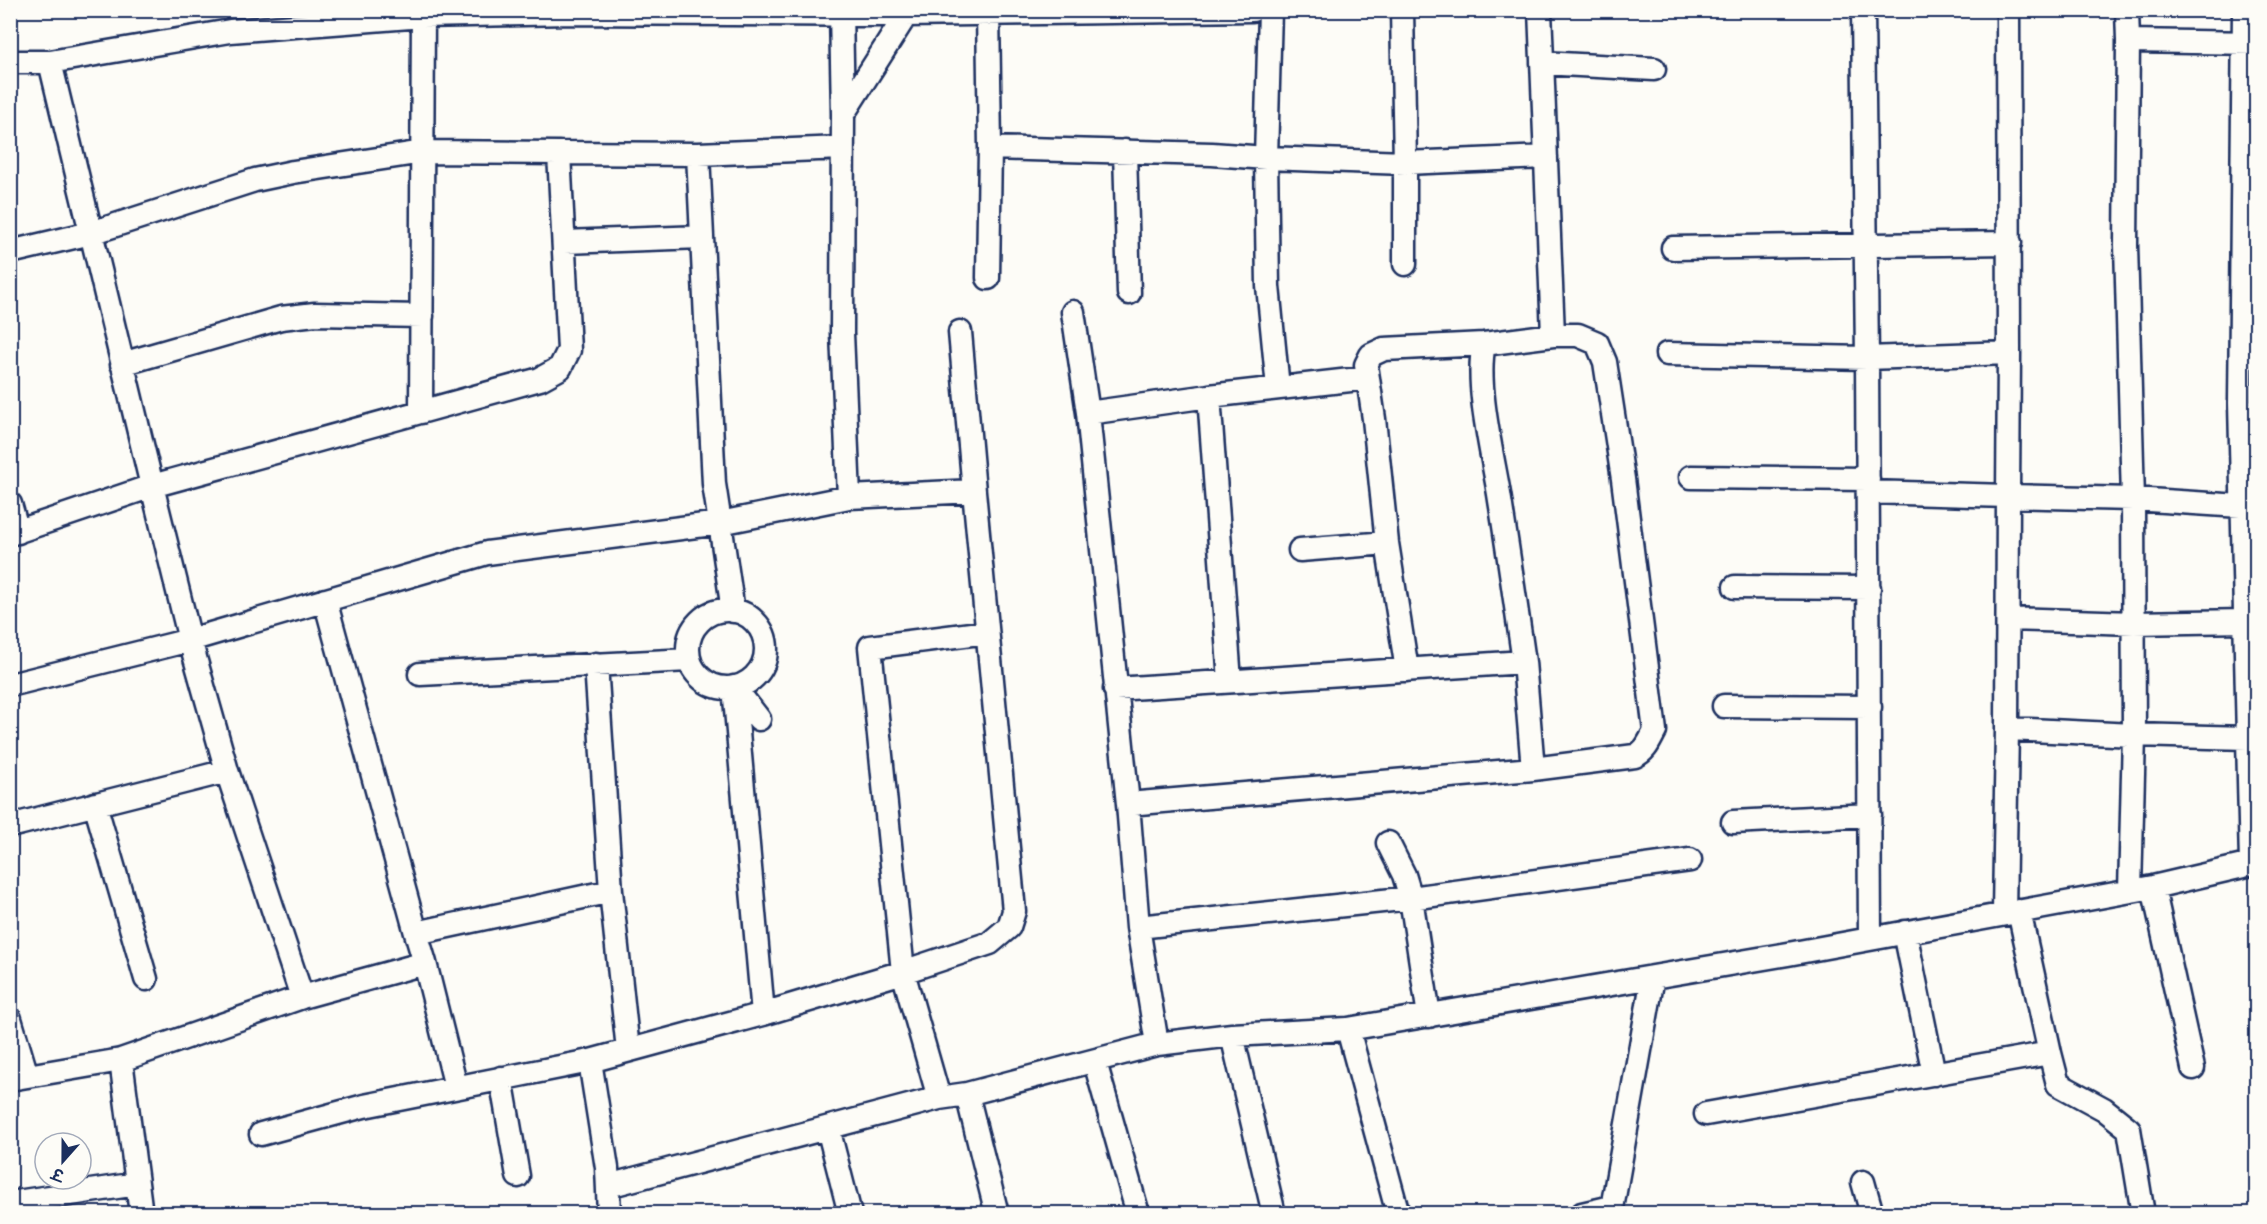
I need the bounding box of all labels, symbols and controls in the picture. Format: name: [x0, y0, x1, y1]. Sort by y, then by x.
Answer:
north arrow: [33, 1131, 93, 1191]
text: उ: [48, 1162, 68, 1186]

